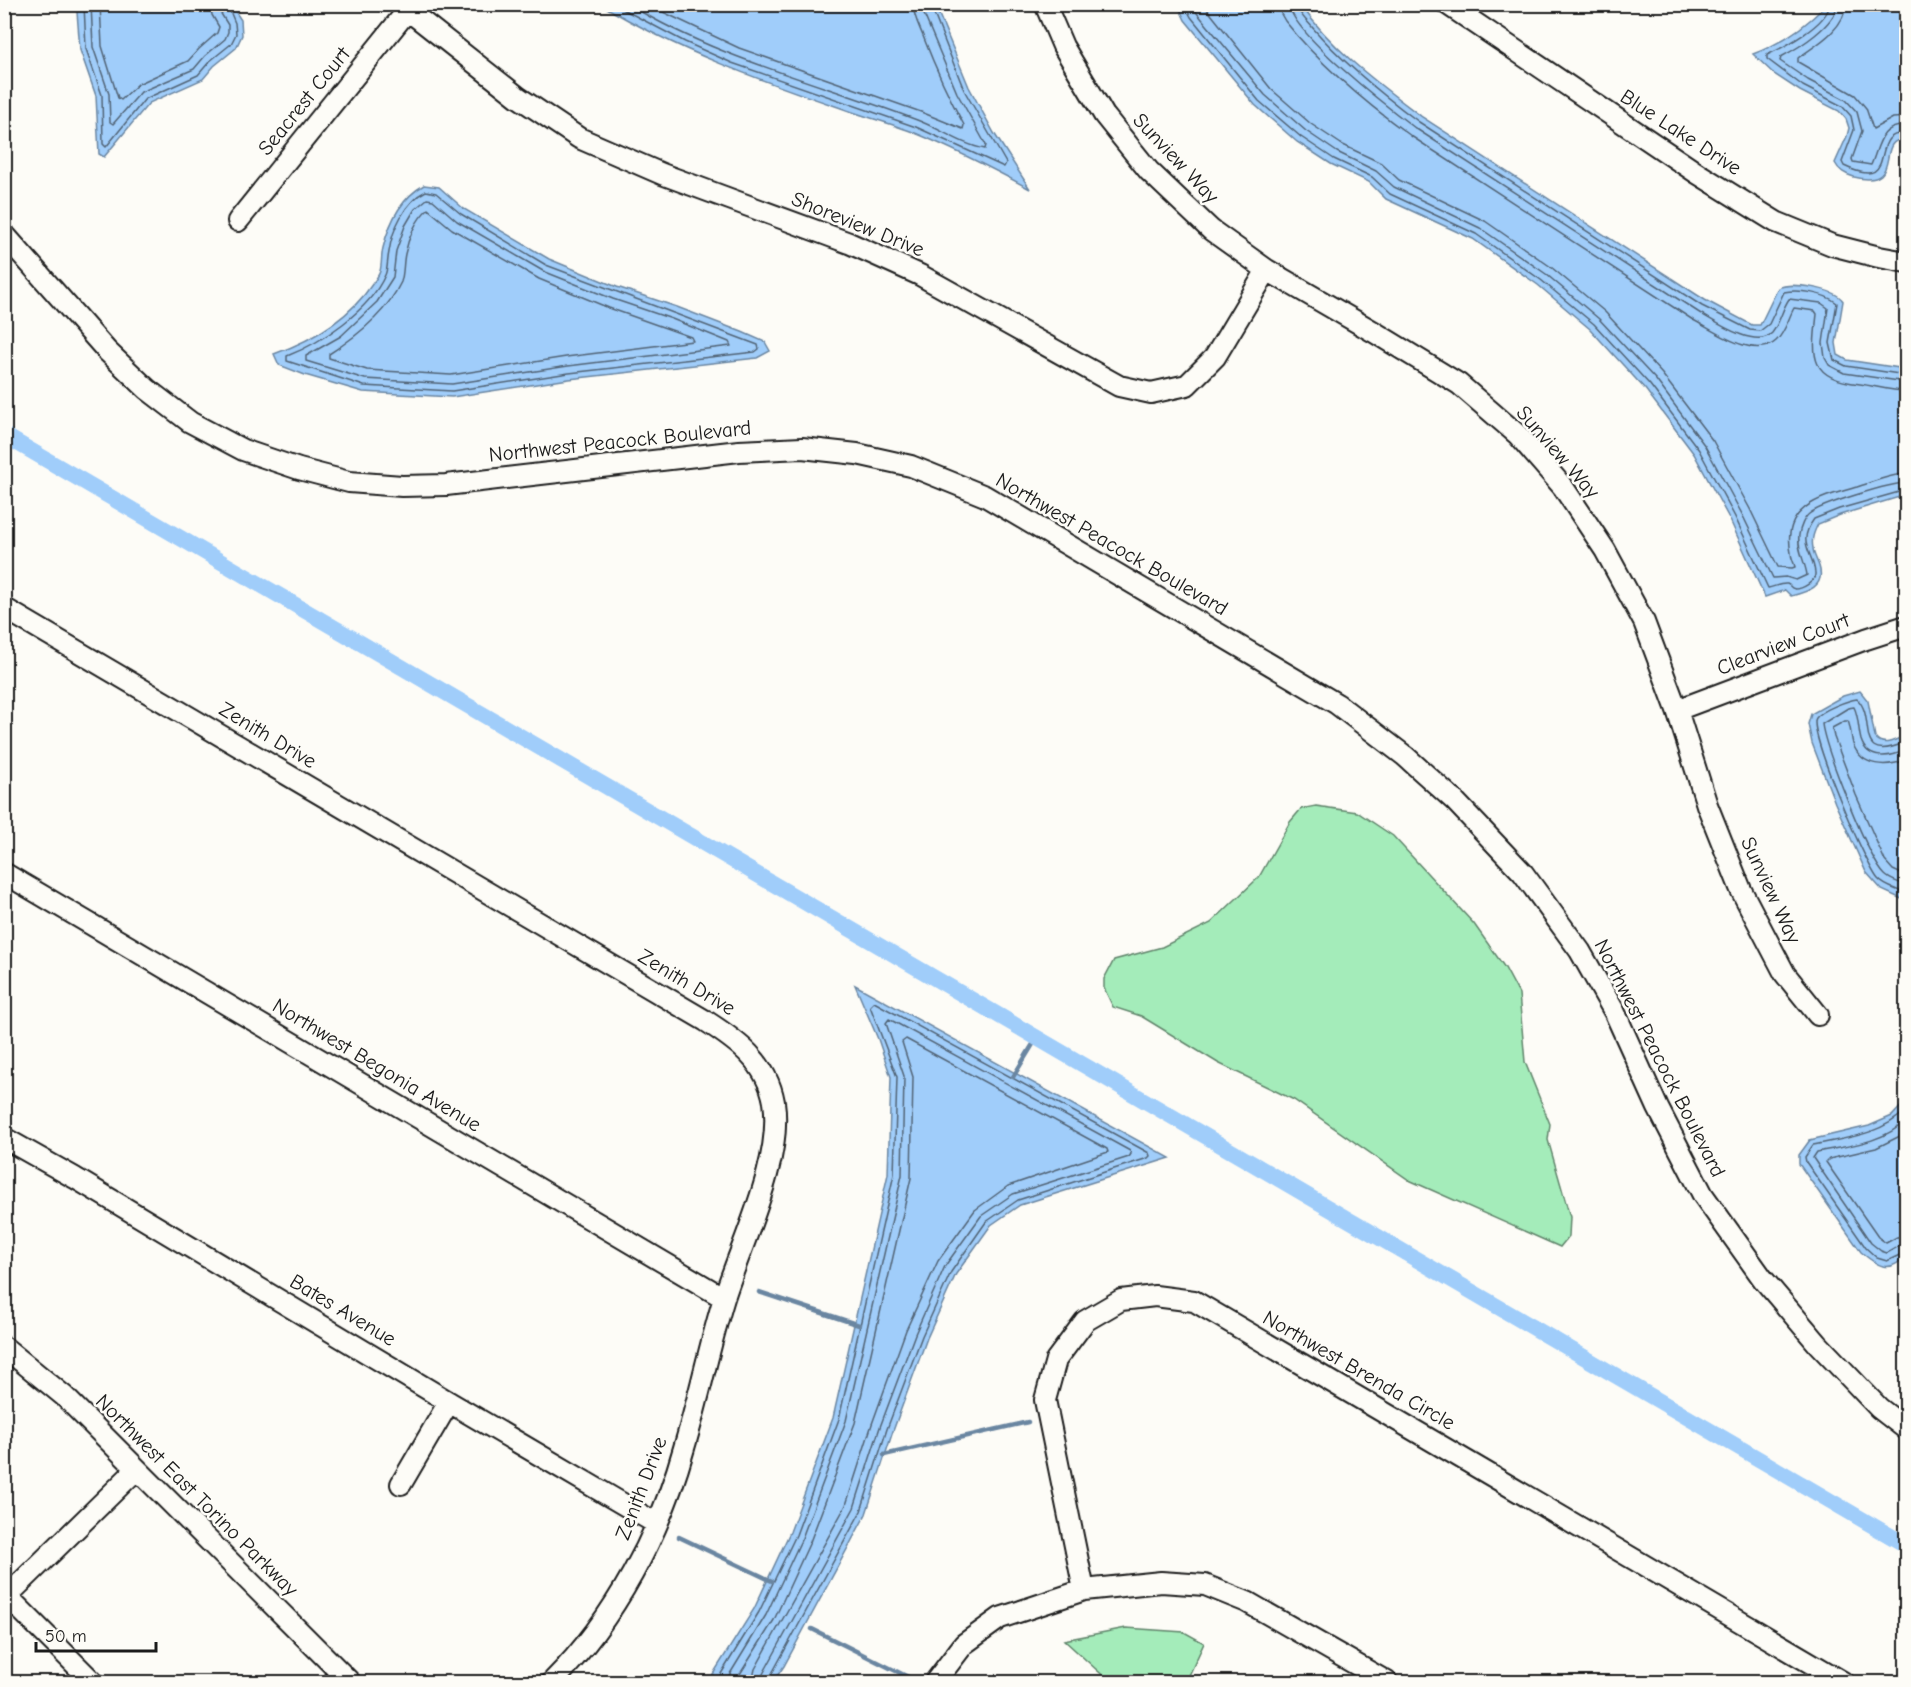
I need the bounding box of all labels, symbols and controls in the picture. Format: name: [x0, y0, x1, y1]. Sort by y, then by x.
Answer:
street label: Seacrest Court: [253, 41, 356, 160]
street label: Blue Lake Drive: [1616, 84, 1746, 180]
street label: Sunview Way: [1128, 108, 1224, 209]
street label: Shoreview Drive: [788, 186, 928, 262]
street label: Sunview Way: [1511, 401, 1605, 504]
street label: Northwest Peacock Boulevard: [488, 415, 752, 467]
street label: Northwest Peacock Boulevard: [992, 468, 1232, 620]
street label: Clearview Court: [1713, 607, 1854, 680]
street label: Zenith Drive: [215, 697, 321, 773]
street label: Sunview Way: [1736, 833, 1806, 948]
street label: Northwest Peacock Boulevard: [1589, 935, 1731, 1181]
street label: Zenith Drive: [634, 944, 740, 1020]
street label: Northwest Begonia Avenue: [268, 993, 486, 1137]
street label: Bates Avenue: [286, 1269, 400, 1351]
street label: Northwest Brenda Circle: [1259, 1305, 1459, 1435]
street label: Northwest East Torino Parkway: [91, 1389, 303, 1601]
street label: Zenith Drive: [610, 1433, 672, 1543]
scale bar: [36, 1615, 156, 1653]
text: 50 m: [45, 1626, 87, 1647]

